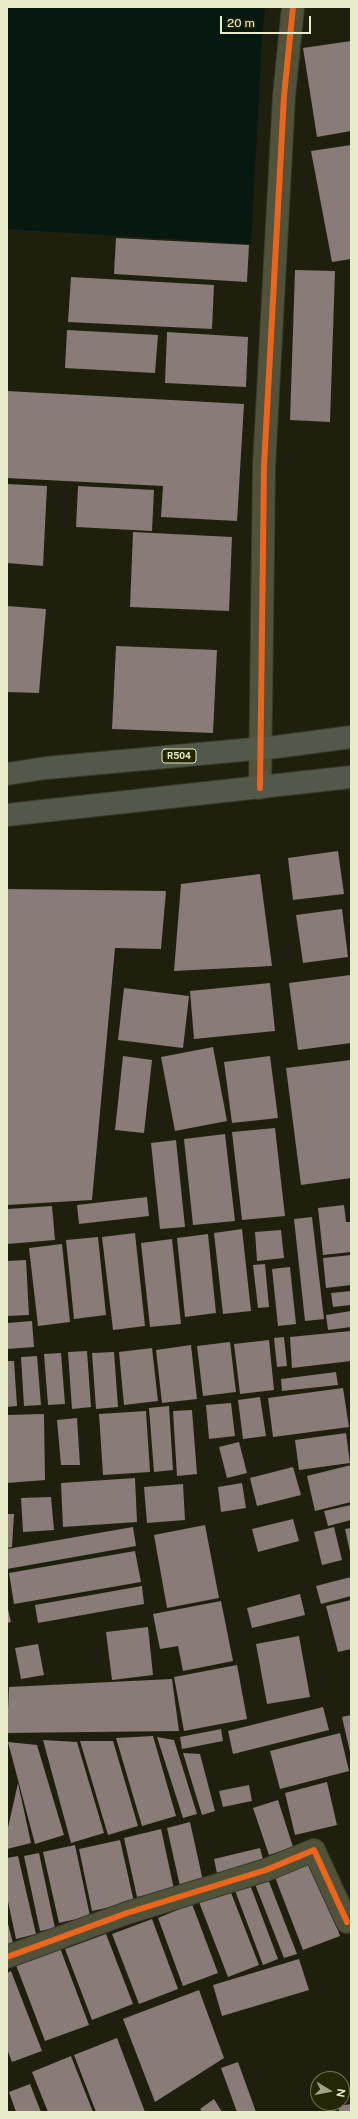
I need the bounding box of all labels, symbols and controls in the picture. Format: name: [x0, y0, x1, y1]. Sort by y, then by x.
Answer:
scale bar: [222, 8, 313, 34]
text: 20 m: [227, 16, 255, 30]
road number: R504: [162, 749, 196, 763]
north arrow: [310, 2071, 350, 2111]
text: N: [334, 2088, 347, 2098]

